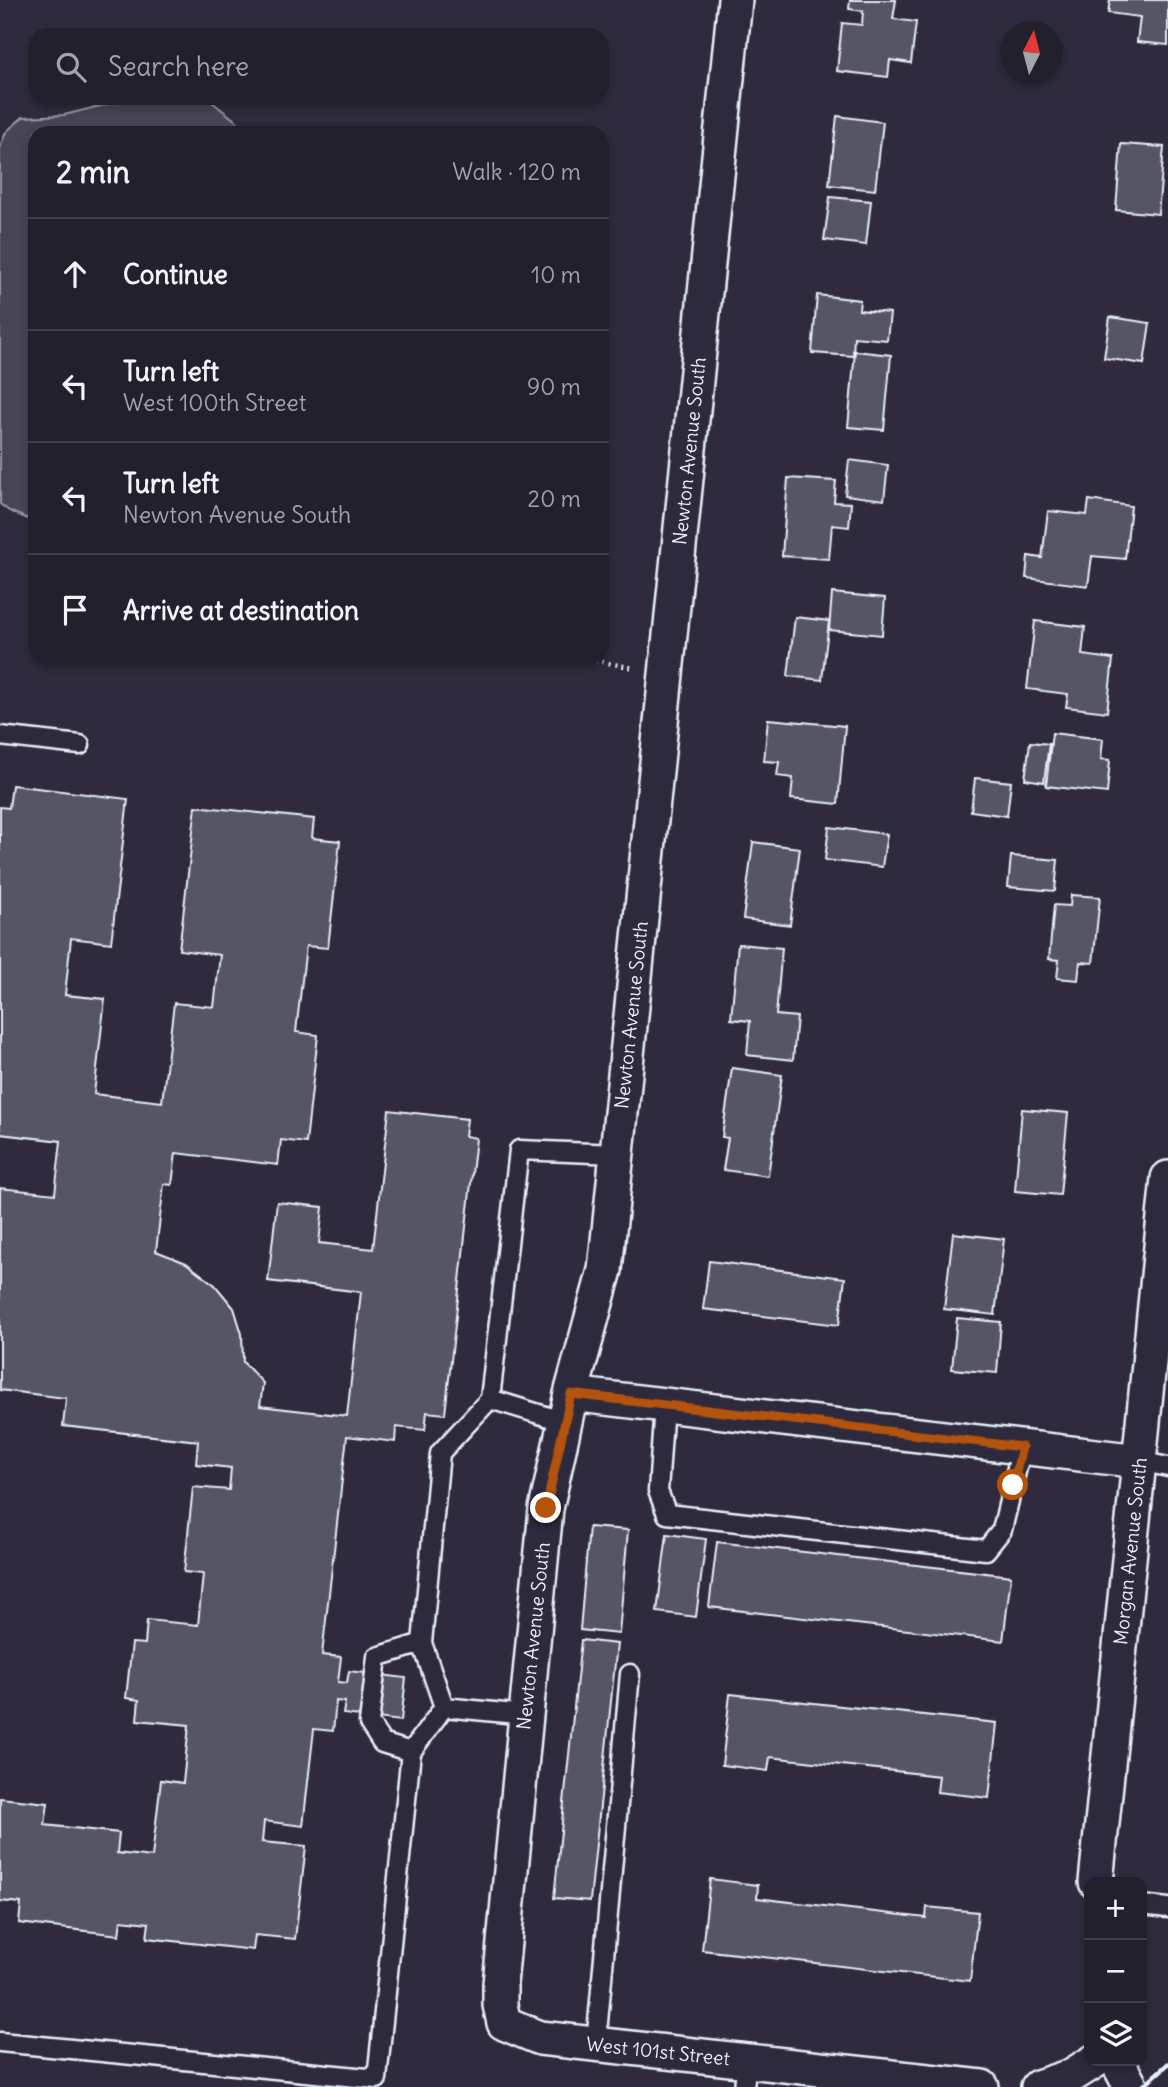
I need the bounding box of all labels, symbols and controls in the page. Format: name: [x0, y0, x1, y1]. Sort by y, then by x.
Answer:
north arrow: [1000, 21, 1063, 84]
search box: [28, 28, 609, 105]
icon: search: [52, 48, 90, 86]
text: Search here: [108, 50, 249, 83]
text: 2 min: [56, 153, 130, 191]
text: Walk · 120 m: [452, 157, 581, 186]
icon: ahead: [56, 255, 94, 293]
text: Continue: [123, 258, 228, 291]
text: 10 m: [531, 260, 581, 289]
text: Turn left: [123, 355, 219, 388]
street label: Newton Avenue South: [667, 356, 711, 546]
icon: left: [56, 367, 94, 405]
text: 90 m: [527, 372, 581, 401]
text: West 100th Street: [123, 388, 306, 417]
text: Turn left: [123, 467, 219, 500]
icon: left: [56, 479, 94, 517]
text: 20 m: [528, 484, 581, 513]
text: Newton Avenue South: [123, 500, 351, 529]
icon: arrive: [56, 591, 94, 629]
text: Arrive at destination: [123, 594, 359, 627]
street label: Newton Avenue South: [609, 920, 653, 1110]
street label: Morgan Avenue South: [1108, 1456, 1152, 1646]
route start: [997, 1469, 1028, 1500]
route end: [530, 1492, 561, 1523]
street label: Newton Avenue South: [511, 1541, 555, 1731]
map controls: [1084, 1877, 1147, 2066]
button: +: [1084, 1877, 1147, 1940]
button: −: [1084, 1940, 1147, 2003]
button: layers: [1084, 2003, 1147, 2066]
street label: West 101st Street: [585, 2032, 731, 2070]

